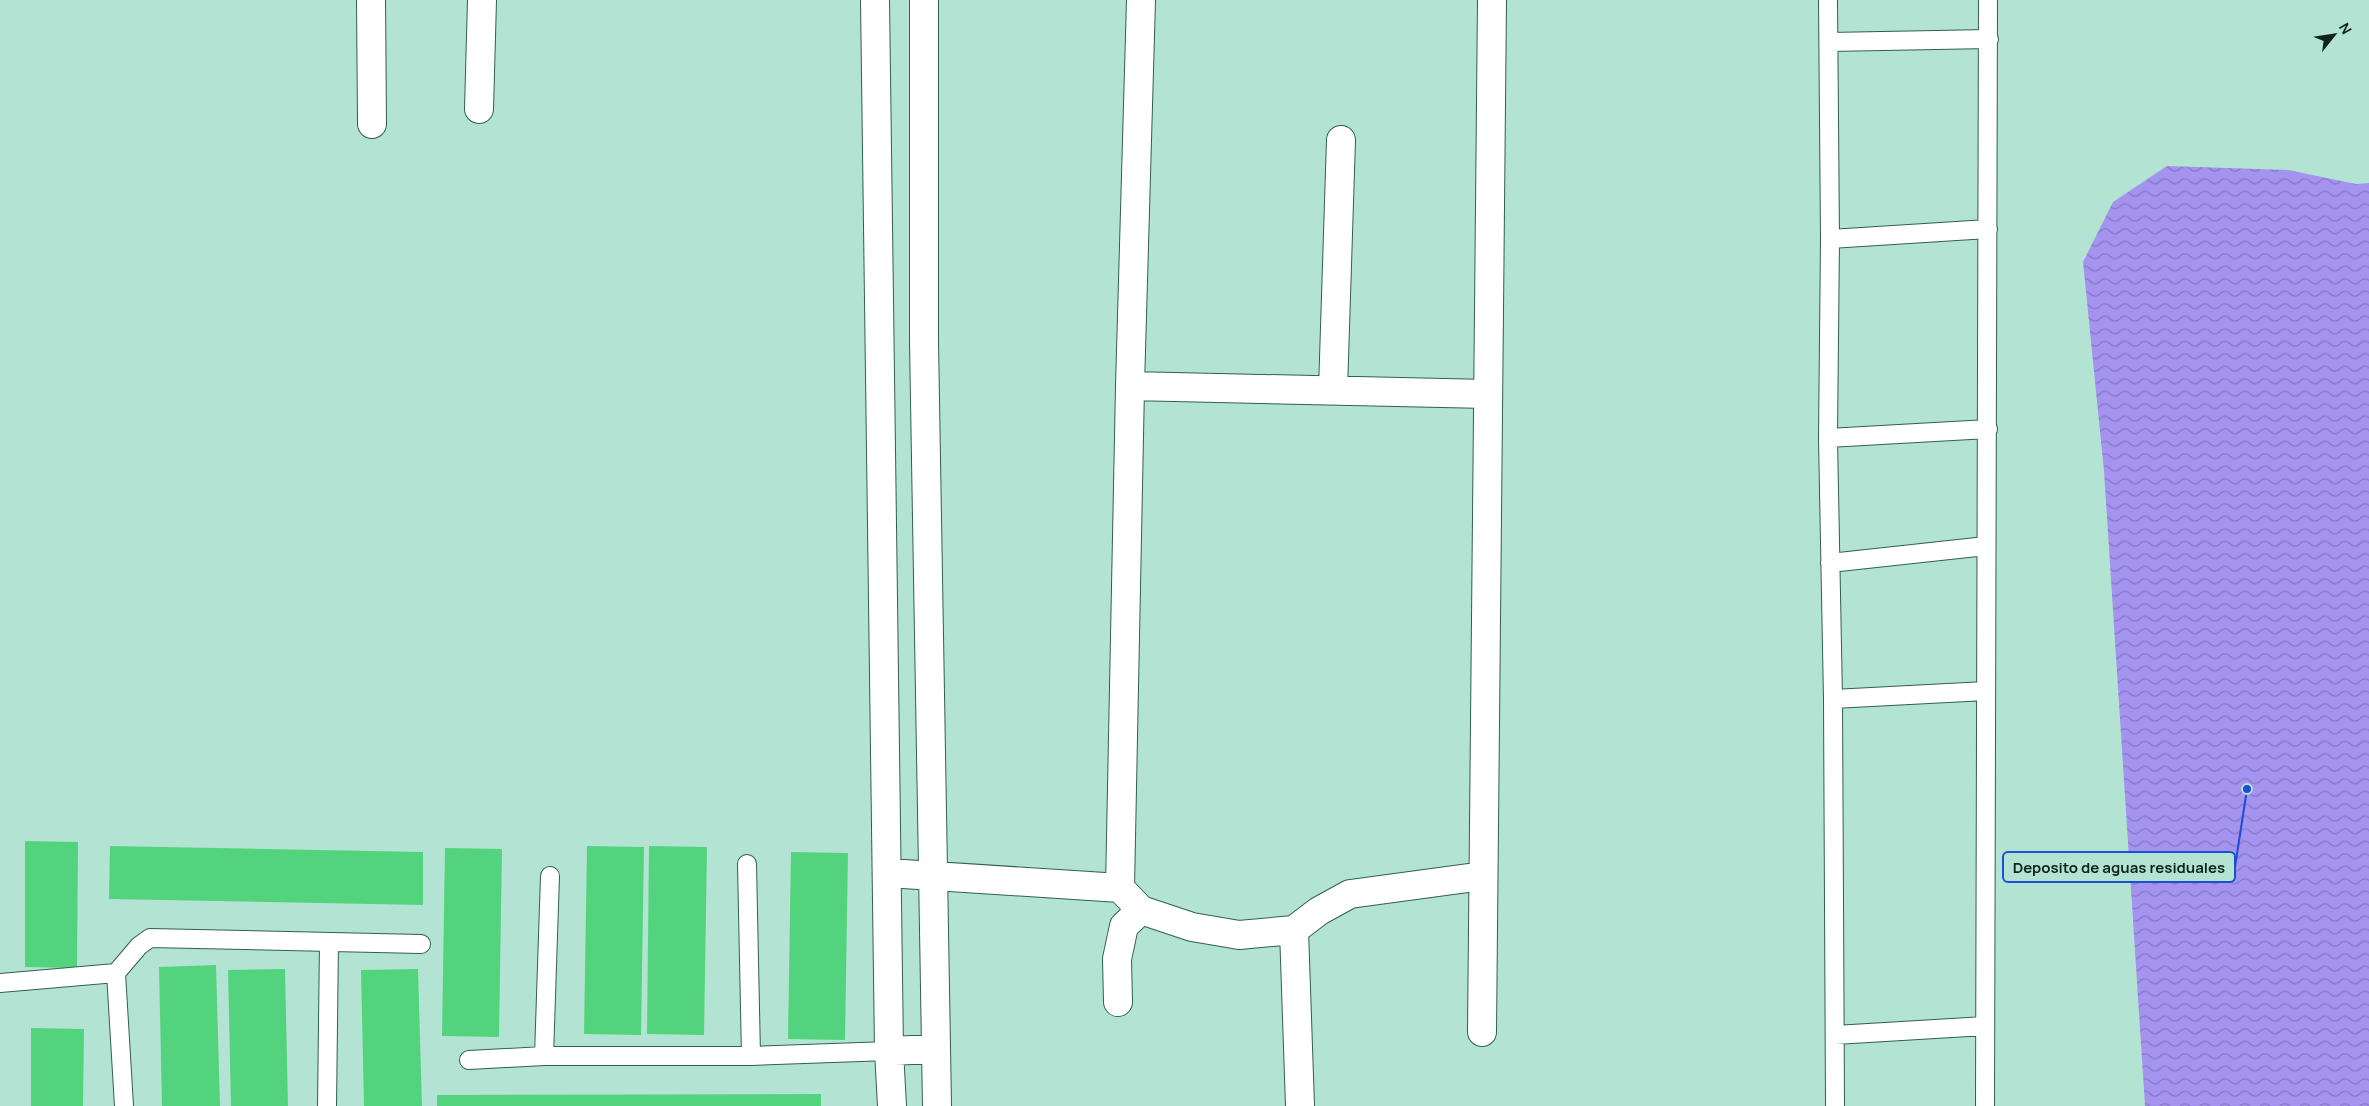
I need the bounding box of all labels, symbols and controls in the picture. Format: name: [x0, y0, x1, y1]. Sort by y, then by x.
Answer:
north arrow: [2309, 10, 2359, 60]
text: N: [2335, 19, 2356, 37]
callout: Deposito de aguas residuales: [2003, 852, 2235, 882]
text: Deposito de aguas residuales: [2013, 857, 2225, 878]

